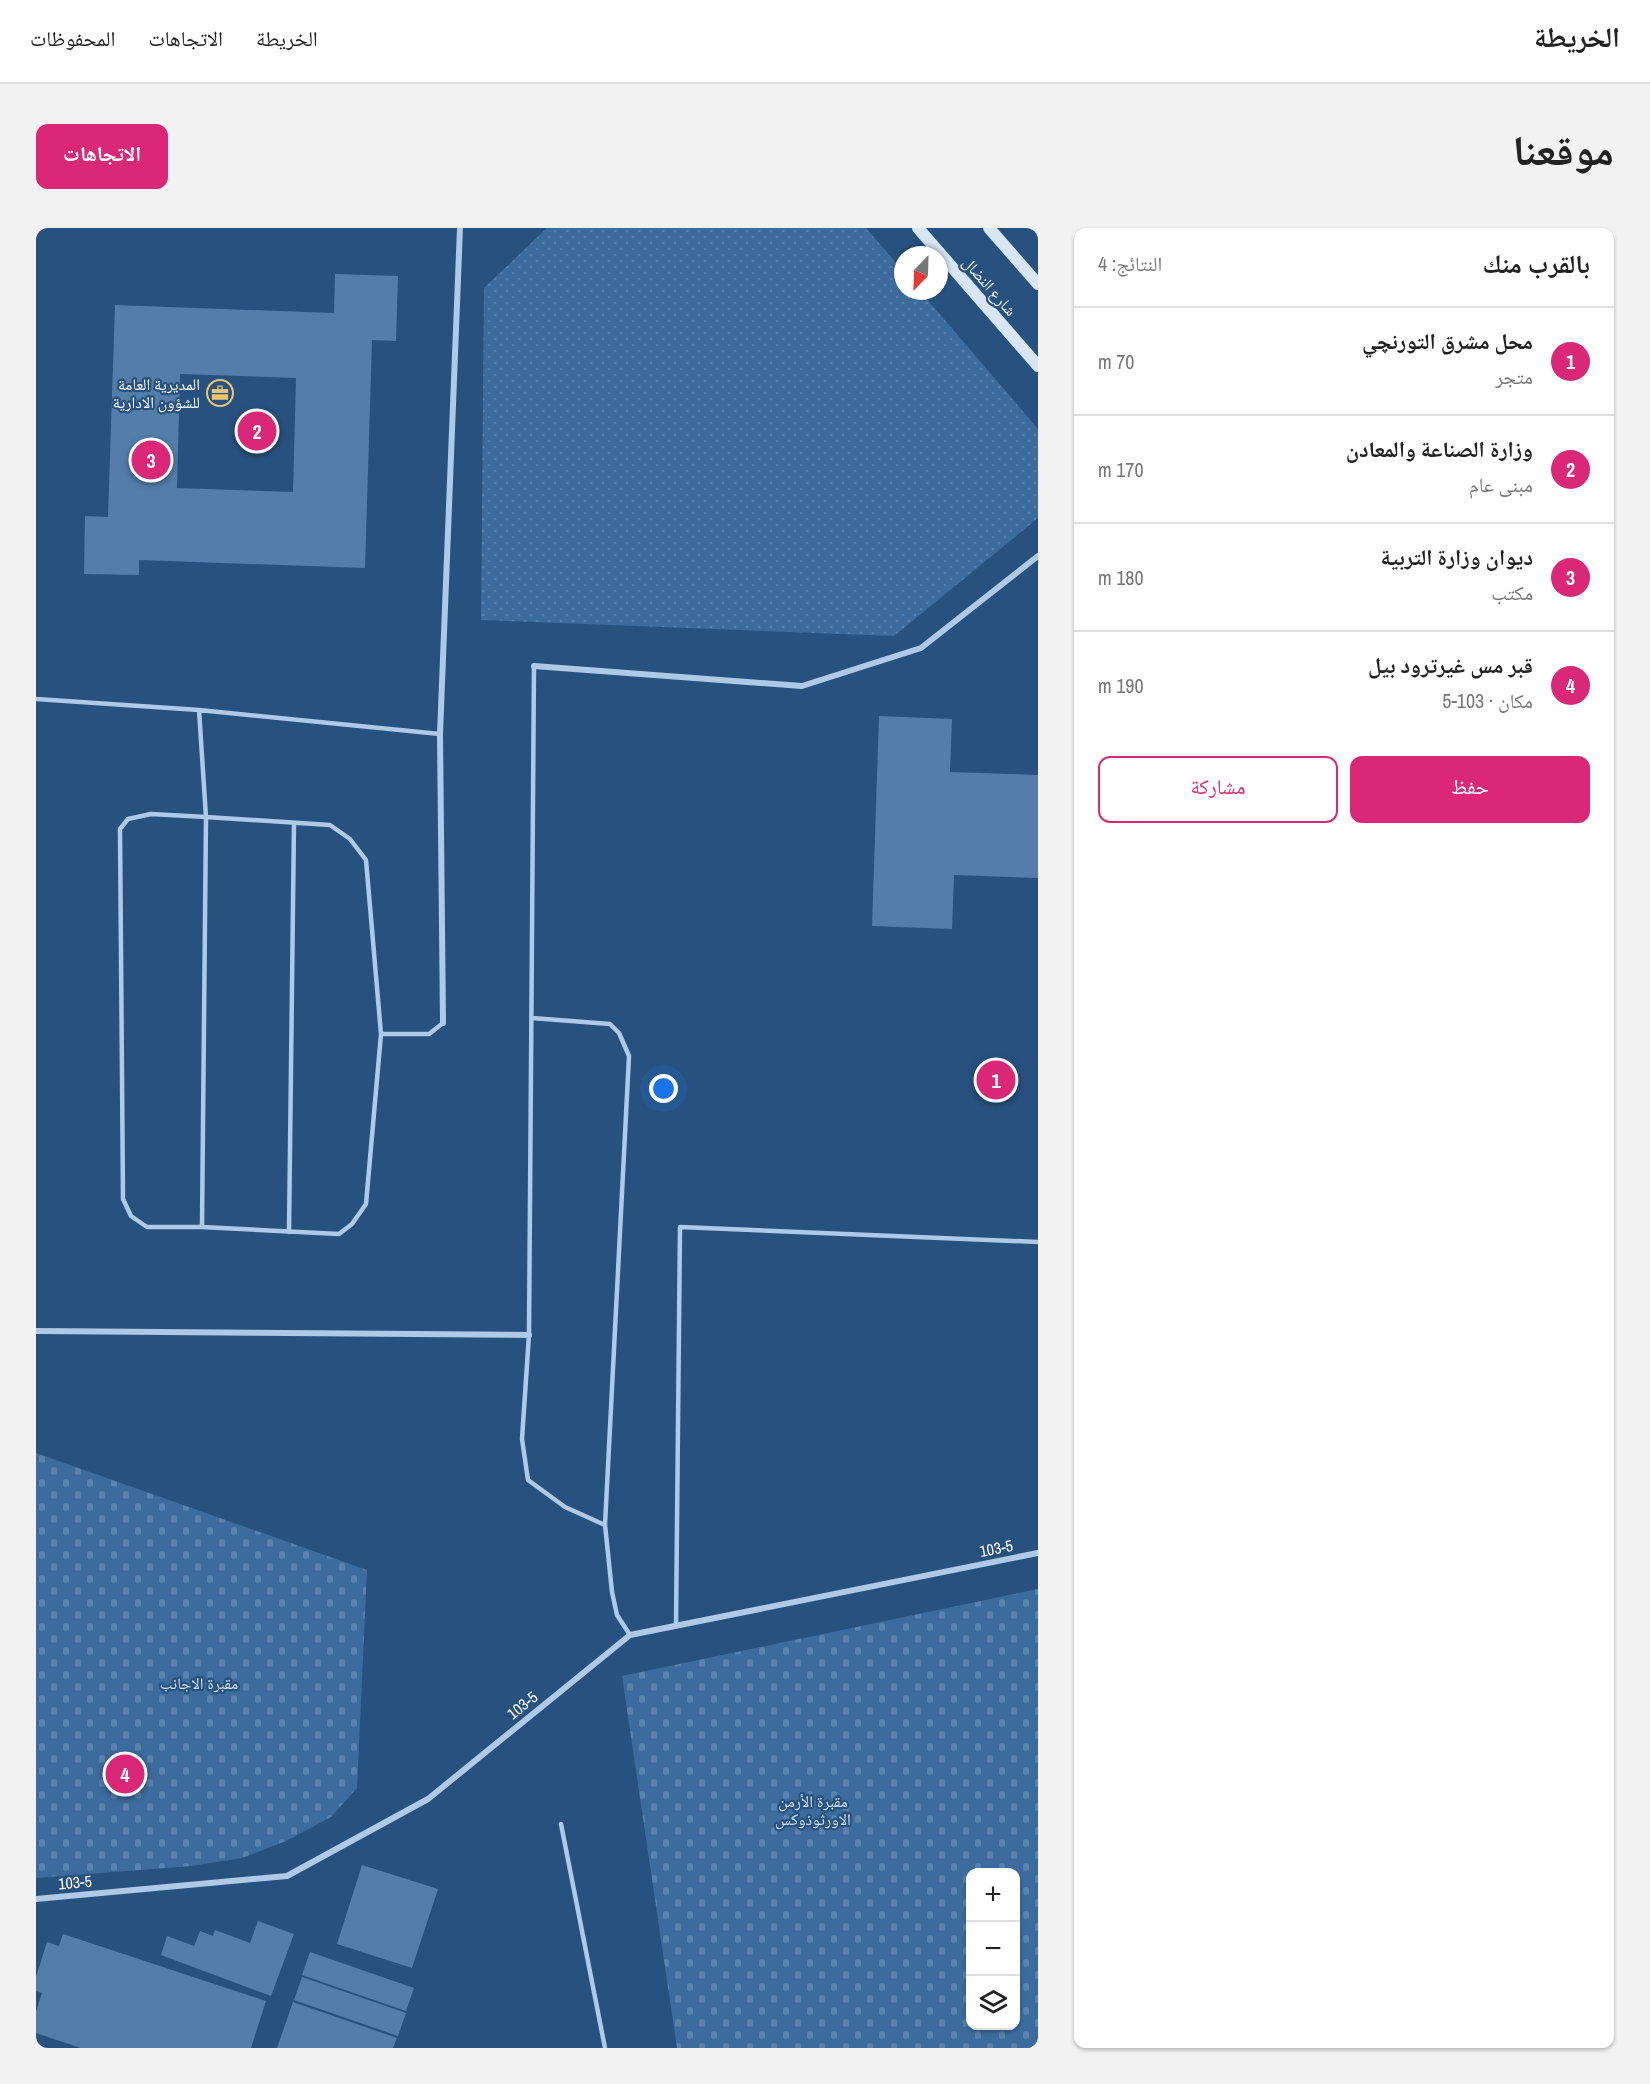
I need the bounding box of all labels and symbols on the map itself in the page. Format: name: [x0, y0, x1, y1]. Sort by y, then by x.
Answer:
north arrow: [894, 246, 948, 300]
street label: شارع النضال: [958, 252, 1022, 320]
place label: المديرية العامة للشؤون الادارية: [113, 373, 200, 413]
office icon: المديرية العامة للشؤون الادارية: [205, 378, 235, 408]
pin: 2: [238, 408, 276, 454]
pin: 3: [132, 438, 170, 482]
pin: 1: [976, 1058, 1016, 1102]
your location: [649, 1074, 678, 1103]
street label: 103-5: [977, 1534, 1015, 1562]
park label: مقبرة الاجانب: [160, 1672, 238, 1694]
street label: 103-5: [502, 1686, 542, 1724]
pin: 4: [106, 1752, 145, 1796]
park label: مقبرة الأرمن الاورثوذوكس: [775, 1790, 851, 1830]
street label: 103-5: [57, 1870, 93, 1894]

